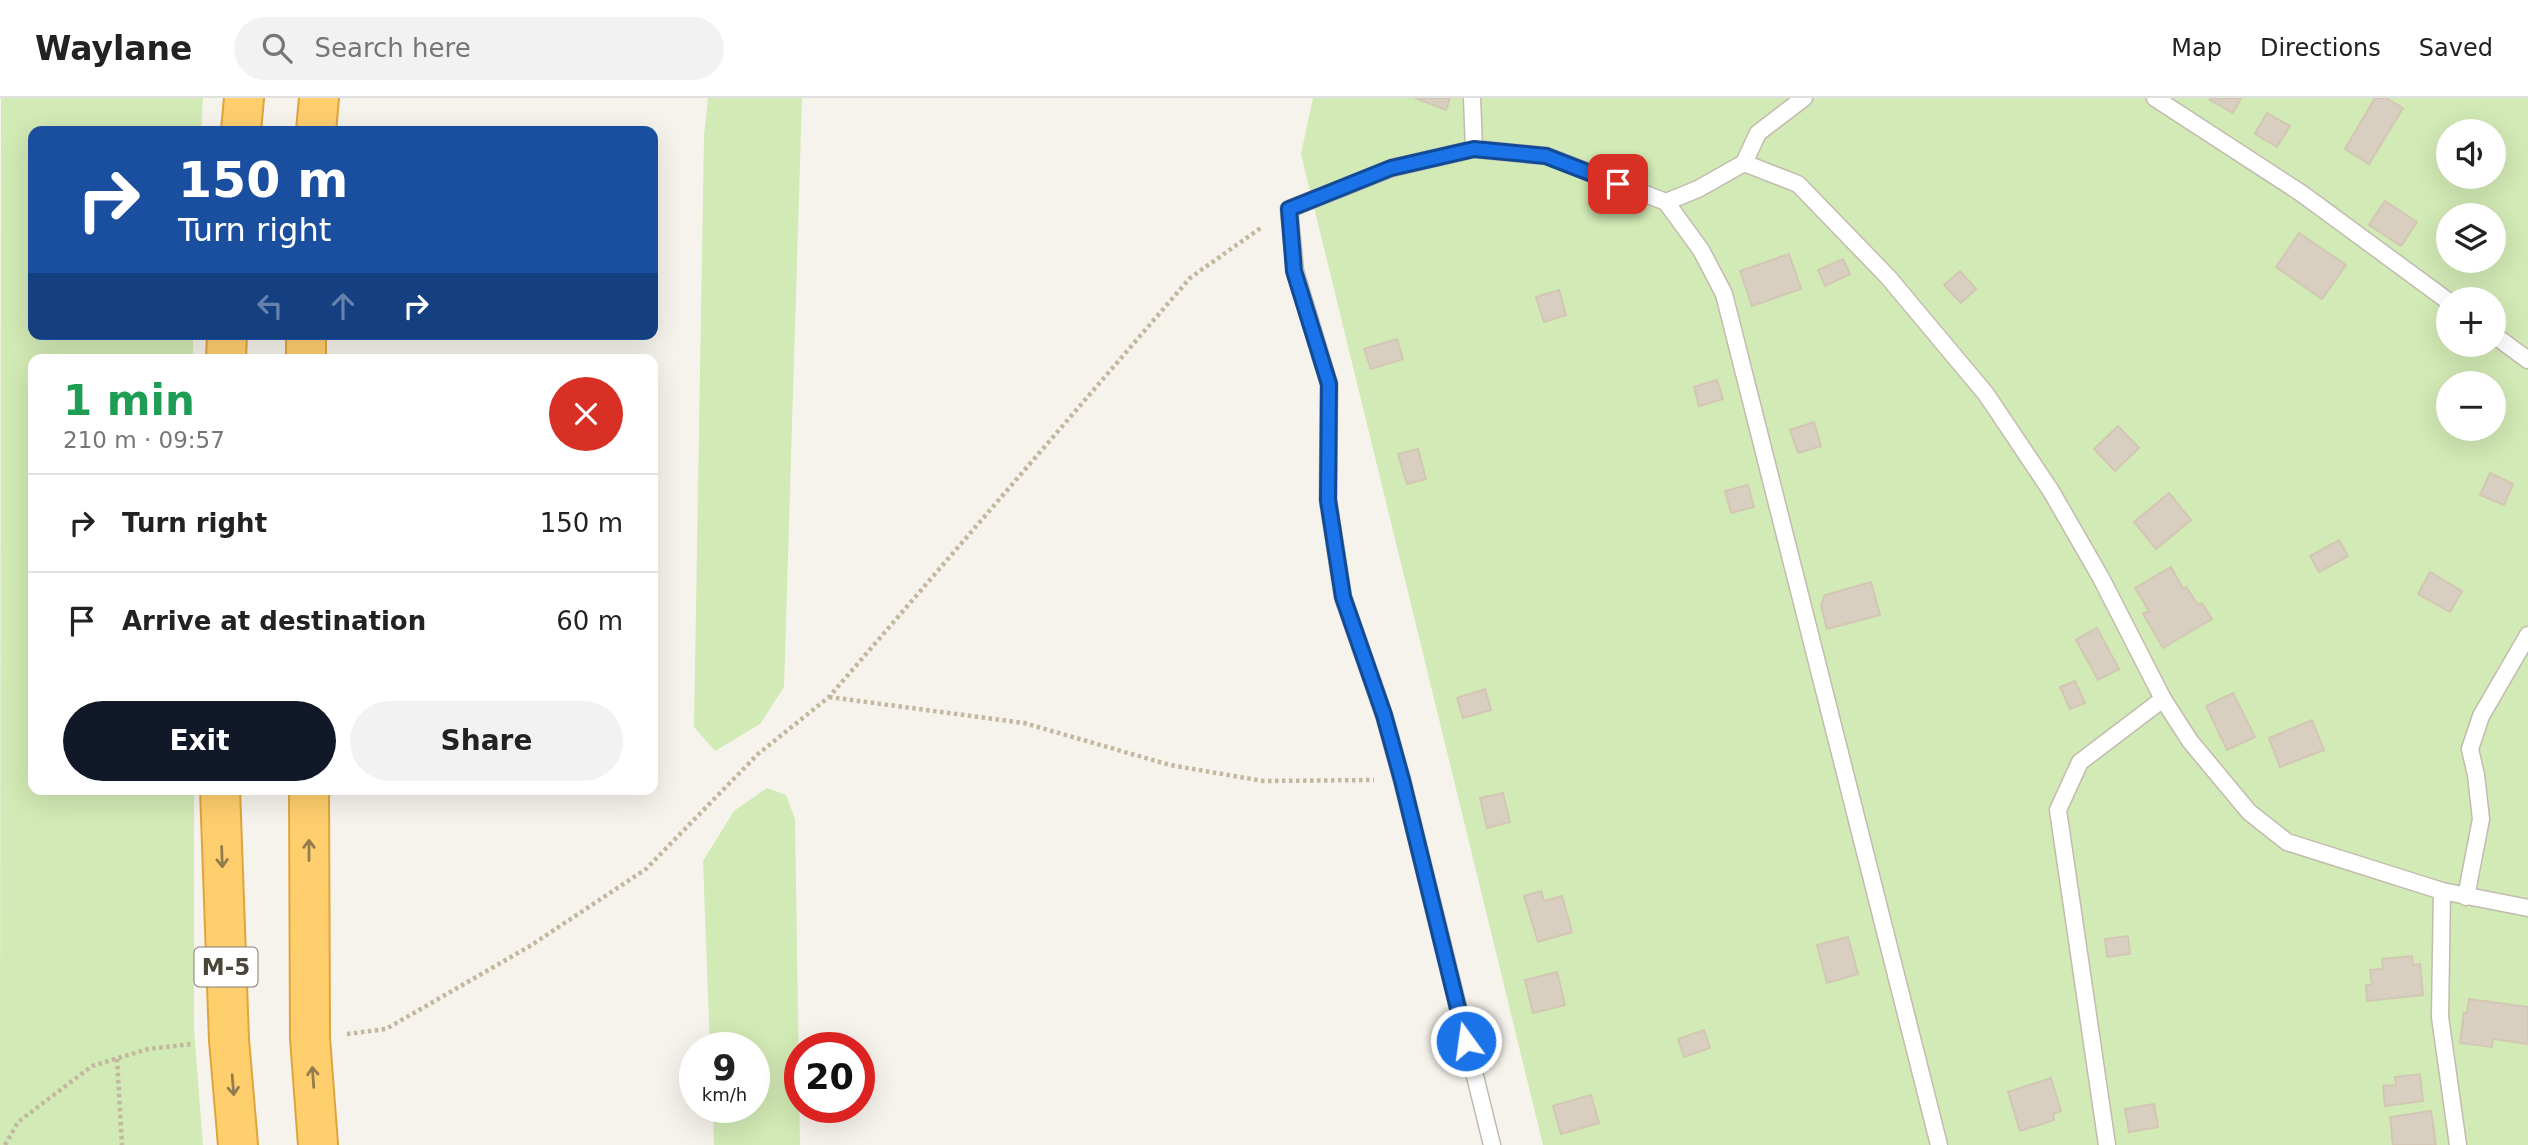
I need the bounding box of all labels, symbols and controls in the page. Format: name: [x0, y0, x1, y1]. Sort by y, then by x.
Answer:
search box: [234, 17, 724, 80]
text: Waylane: [35, 29, 192, 68]
icon: search: [258, 29, 296, 67]
text: Search here: [314, 33, 471, 63]
text: Map: [2171, 34, 2222, 62]
text: Directions: [2260, 34, 2381, 62]
text: Saved: [2419, 34, 2493, 62]
map controls: [2436, 119, 2506, 441]
button: sound: [2436, 119, 2506, 189]
text: 150 m: [178, 152, 348, 209]
icon: right: [63, 154, 154, 245]
pin: [1588, 154, 1648, 214]
icon: arrive: [1599, 165, 1637, 203]
button: layers: [2436, 203, 2506, 273]
text: Turn right: [178, 211, 331, 249]
icon: left: [251, 287, 289, 325]
icon: ahead: [324, 287, 362, 325]
icon: right: [397, 287, 435, 325]
button: +: [2436, 287, 2506, 357]
button: −: [2436, 371, 2506, 441]
text: 1 min: [63, 376, 195, 425]
button: close: [549, 377, 623, 451]
text: 210 m · 09:57: [63, 427, 225, 453]
icon: right: [63, 504, 101, 542]
text: Turn right: [122, 508, 267, 538]
text: 150 m: [540, 508, 623, 538]
icon: arrive: [63, 602, 101, 640]
text: Arrive at destination: [122, 606, 426, 636]
text: 60 m: [556, 606, 623, 636]
button: Exit: [63, 701, 336, 781]
button: Share: [350, 701, 623, 781]
one-way arrow: [302, 838, 316, 861]
one-way arrow: [216, 846, 229, 869]
road number: М-5: [194, 947, 258, 986]
position arrow: [1429, 1004, 1503, 1078]
speed limit sign: 20: [784, 1032, 875, 1123]
text: 9: [712, 1048, 737, 1088]
one-way arrow: [306, 1066, 319, 1089]
one-way arrow: [227, 1073, 240, 1095]
text: km/h: [702, 1084, 747, 1105]

